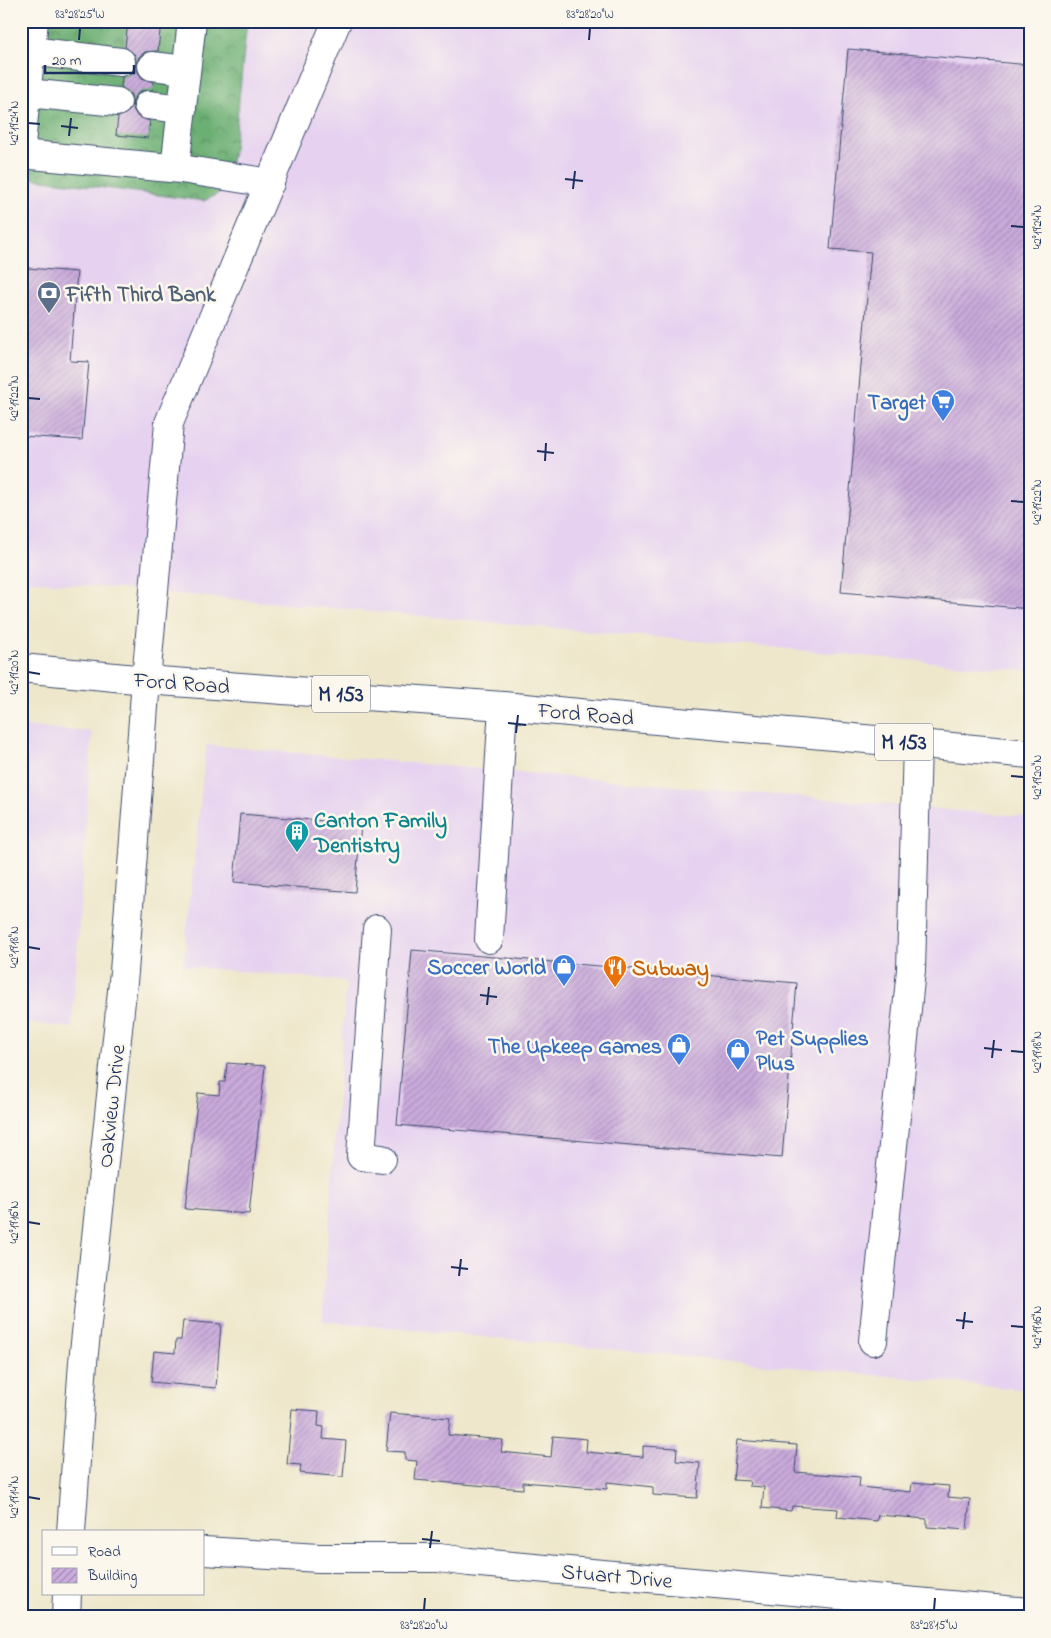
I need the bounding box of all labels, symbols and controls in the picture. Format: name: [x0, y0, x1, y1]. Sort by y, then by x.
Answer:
text: 83°28'25"W: [55, 6, 105, 24]
text: 83°28'20"W: [566, 6, 614, 24]
scale bar: [45, 42, 134, 74]
text: 20 m: [52, 50, 82, 72]
text: 42°19'24"N: [6, 101, 24, 145]
text: 42°19'24"N: [1029, 205, 1047, 249]
bank icon: Fifth Third Bank: [36, 280, 62, 314]
place label: Fifth Third Bank: [65, 280, 217, 312]
text: 42°19'22"N: [6, 375, 24, 421]
place label: Target: [868, 388, 927, 421]
supermarket icon: Target: [930, 388, 956, 422]
text: 42°19'22"N: [1029, 479, 1047, 525]
text: 42°19'20"N: [6, 650, 24, 694]
street label: Ford Road: [132, 666, 231, 704]
road number: M 153: [312, 676, 370, 712]
street label: Ford Road: [535, 696, 635, 736]
road number: M 153: [875, 724, 933, 760]
text: 42°19'20"N: [1029, 755, 1047, 799]
place label: Canton Family Dentistry: [313, 806, 447, 864]
building icon: Canton Family Dentistry: [284, 819, 310, 853]
text: 42°19'18"N: [6, 926, 24, 968]
place label: Soccer World: [427, 953, 547, 985]
shop icon: Soccer World: [551, 953, 577, 987]
restaurant icon: Subway: [602, 954, 628, 988]
place label: Subway: [632, 954, 709, 987]
place label: Pet Supplies Plus: [756, 1024, 869, 1081]
text: 42°19'18"N: [1029, 1031, 1047, 1073]
place label: The Upkeep Games: [488, 1032, 662, 1064]
shop icon: The Upkeep Games: [666, 1032, 692, 1066]
shop icon: Pet Supplies Plus: [725, 1037, 751, 1071]
street label: Oakview Drive: [91, 1043, 135, 1170]
text: 42°19'16"N: [6, 1201, 24, 1243]
text: 42°19'16"N: [1029, 1306, 1047, 1348]
text: 42°19'14"N: [6, 1476, 24, 1518]
legend: [42, 1530, 205, 1596]
text: Road: [88, 1541, 121, 1563]
street label: Stuart Drive: [560, 1557, 674, 1599]
text: Building: [87, 1565, 137, 1588]
text: 83°28'20"W: [400, 1617, 448, 1635]
text: 83°28'15"W: [910, 1617, 958, 1635]

